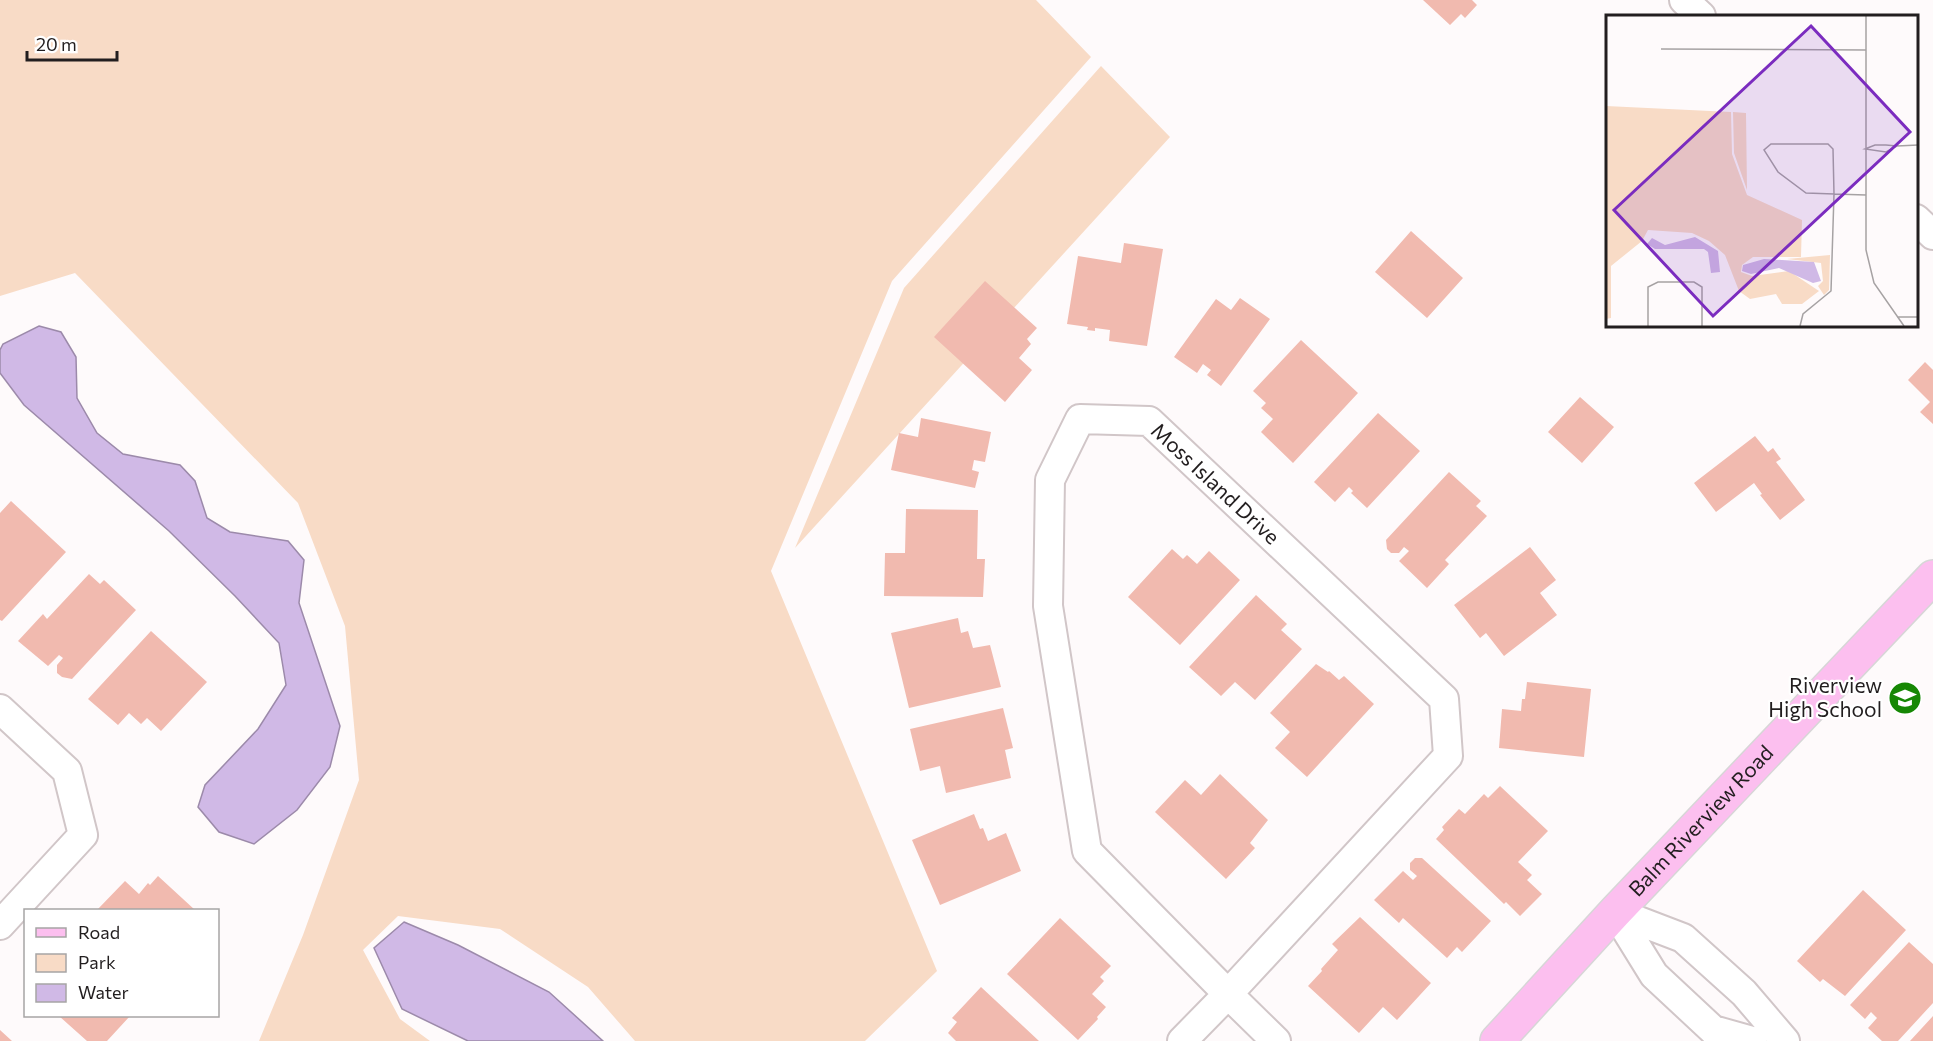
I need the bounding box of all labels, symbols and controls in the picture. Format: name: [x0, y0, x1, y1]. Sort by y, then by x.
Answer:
inset map: [1606, 15, 1918, 327]
scale bar: [27, 24, 117, 62]
text: 20 m: [36, 33, 77, 55]
street label: Moss Island Drive: [1147, 417, 1285, 549]
place label: Riverview High School: [1768, 672, 1882, 721]
school or university icon: Riverview High School: [1887, 680, 1923, 716]
street label: Balm Riverview Road: [1623, 740, 1777, 901]
legend: [24, 909, 219, 1017]
text: Road: [78, 921, 120, 943]
text: Park: [78, 951, 116, 973]
text: Water: [78, 981, 129, 1003]

